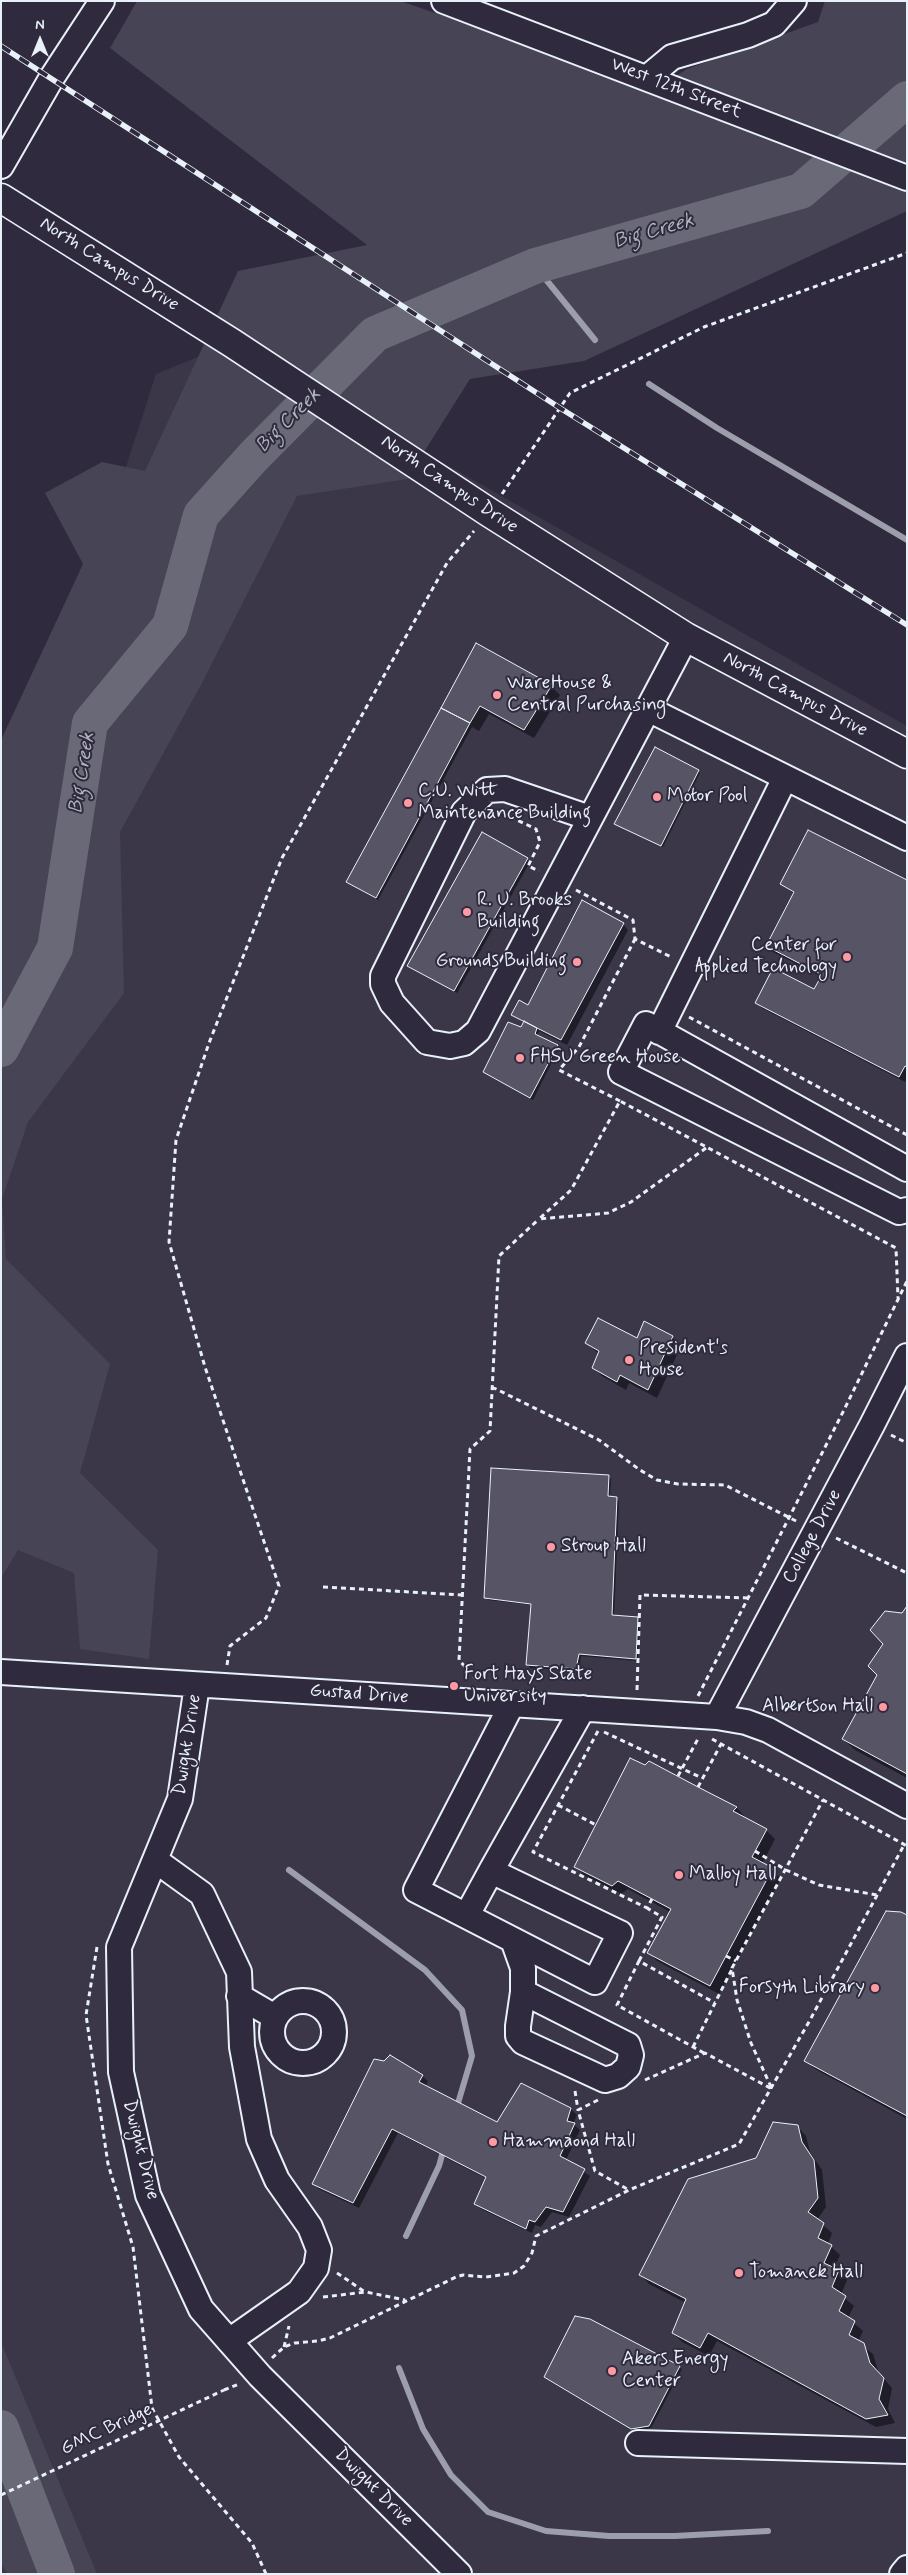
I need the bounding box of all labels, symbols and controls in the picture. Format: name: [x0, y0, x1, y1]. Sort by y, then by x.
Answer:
north arrow: [15, 15, 65, 65]
text: N: [35, 16, 45, 34]
street label: West 12th Street: [607, 54, 745, 124]
water label: Big Creek: [611, 209, 697, 255]
street label: North Campus Drive: [35, 213, 183, 317]
water label: Big Creek: [252, 384, 326, 458]
street label: North Campus Drive: [376, 431, 522, 539]
street label: North Campus Drive: [719, 647, 871, 743]
place label: WareHouse & Central Purchasing: [507, 673, 666, 717]
marker: WareHouse & Central Purchasing: [491, 689, 503, 701]
water label: Big Creek: [65, 731, 101, 815]
place label: C.U. Witt Maintenance Building: [418, 781, 591, 825]
place label: Motor Pool: [667, 786, 747, 808]
marker: Motor Pool: [651, 791, 663, 803]
marker: C.U. Witt Maintenance Building: [402, 797, 414, 809]
place label: R. U. Brooks Building: [477, 890, 572, 934]
marker: R. U. Brooks Building: [461, 906, 473, 918]
place label: Center for Applied Technology: [695, 935, 837, 979]
place label: Grounds Building: [436, 951, 567, 973]
marker: Center for Applied Technology: [841, 951, 853, 963]
marker: Grounds Building: [571, 956, 583, 968]
place label: FHSU Green House: [530, 1047, 681, 1069]
marker: FHSU Green House: [514, 1052, 526, 1064]
place label: President's House: [639, 1338, 728, 1382]
marker: President's House: [623, 1354, 635, 1366]
street label: College Drive: [779, 1486, 847, 1588]
place label: Stroup Hall: [561, 1536, 646, 1558]
marker: Stroup Hall: [545, 1541, 557, 1553]
place label: Fort Hays State University: [464, 1664, 592, 1708]
street label: Gustad Drive: [309, 1680, 409, 1710]
marker: Fort Hays State University: [448, 1680, 460, 1692]
street label: Dwight Drive: [169, 1693, 207, 1797]
place label: Albertson Hall: [762, 1696, 873, 1718]
marker: Albertson Hall: [877, 1701, 889, 1713]
place label: Malloy Hall: [689, 1864, 776, 1886]
marker: Malloy Hall: [673, 1869, 685, 1881]
place label: Forsyth Library: [739, 1977, 865, 1999]
marker: Forsyth Library: [869, 1982, 881, 1994]
street label: Dwight Drive: [117, 2098, 163, 2202]
place label: Hammaond Hall: [503, 2131, 635, 2153]
marker: Hammaond Hall: [487, 2136, 499, 2148]
place label: Tomanek Hall: [749, 2262, 863, 2284]
marker: Tomanek Hall: [733, 2267, 745, 2279]
place label: Akers Energy Center: [622, 2349, 729, 2393]
marker: Akers Energy Center: [606, 2365, 618, 2377]
street label: GMC Bridge: [58, 2399, 156, 2461]
street label: Dwight Drive: [329, 2444, 417, 2532]

